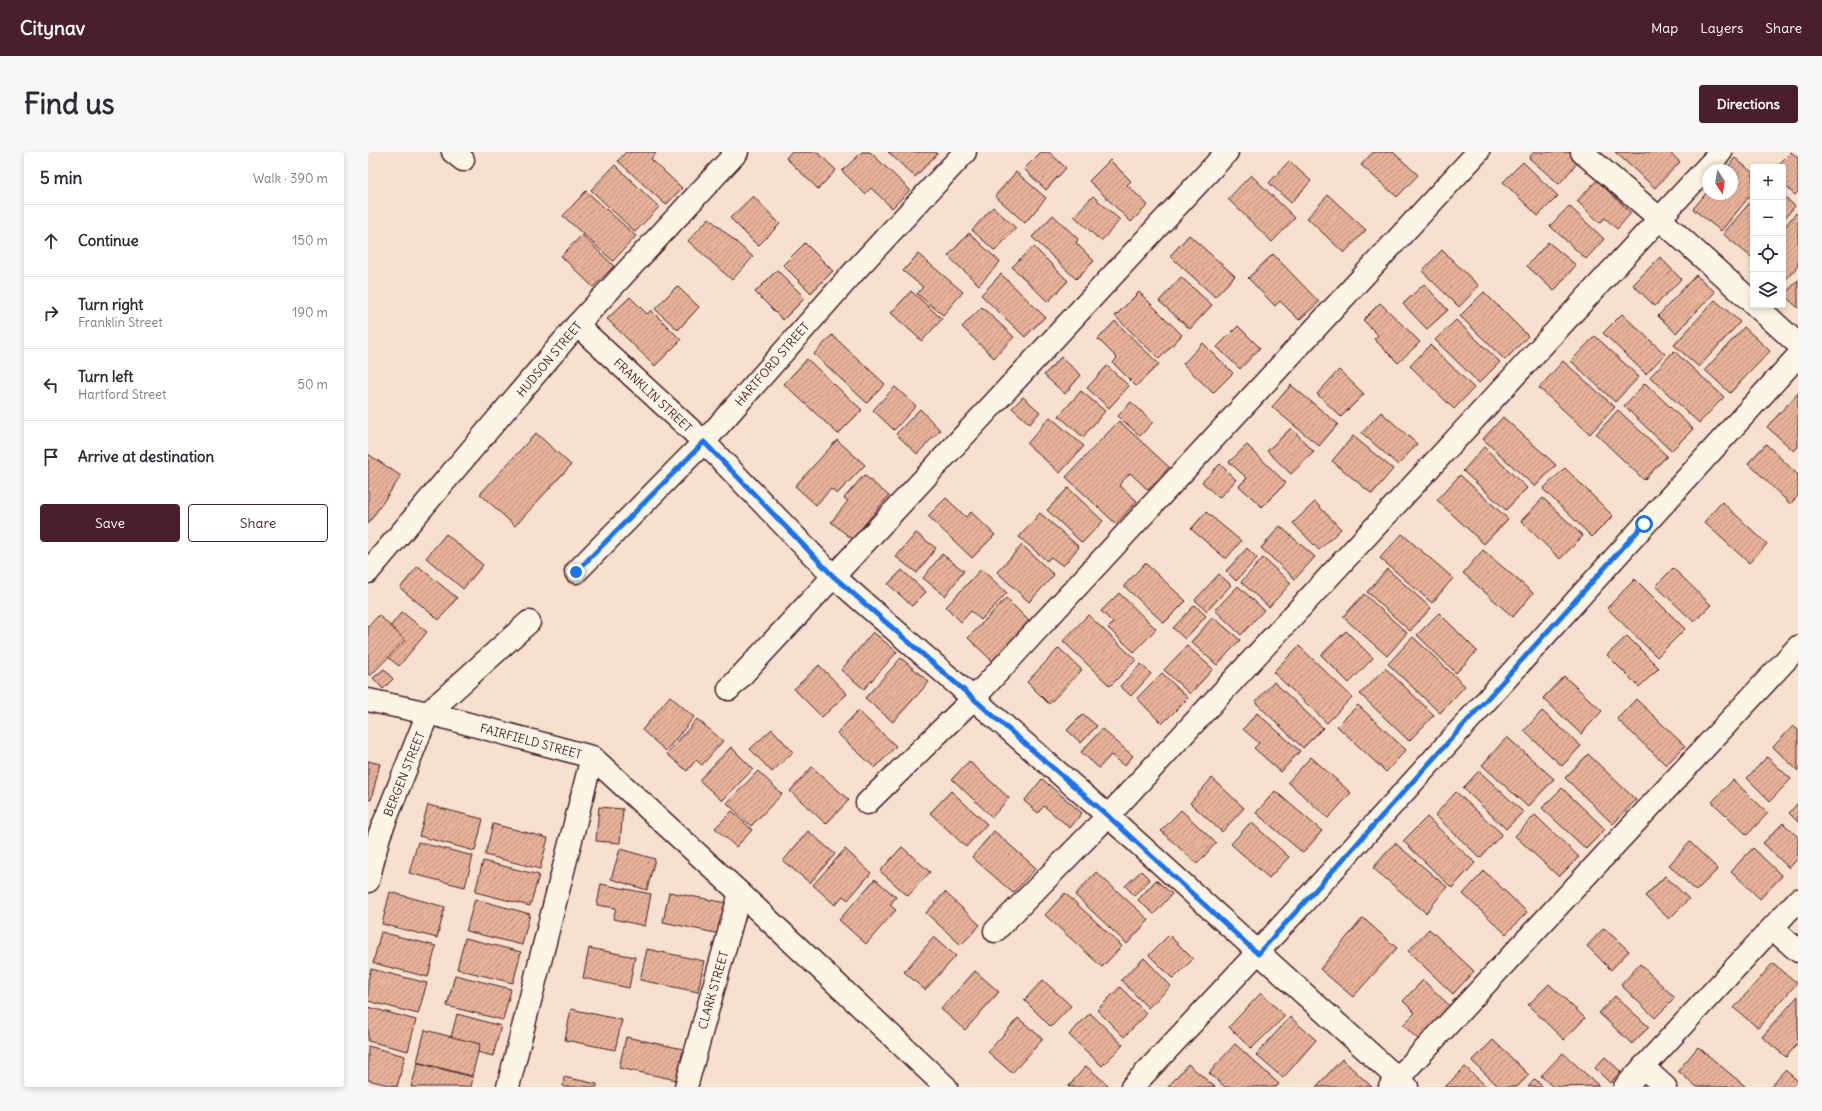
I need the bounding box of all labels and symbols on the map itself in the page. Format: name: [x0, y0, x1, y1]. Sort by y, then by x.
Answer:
north arrow: [1702, 164, 1738, 200]
street label: HUDSON STREET: [513, 318, 585, 400]
street label: HARTFORD STREET: [732, 319, 812, 409]
street label: FRANKLIN STREET: [611, 355, 695, 435]
route start: [1635, 515, 1653, 533]
route end: [567, 563, 585, 581]
street label: FAIRFIELD STREET: [478, 720, 584, 762]
street label: BERGEN STREET: [380, 729, 428, 819]
street label: CLARK STREET: [695, 949, 731, 1031]

